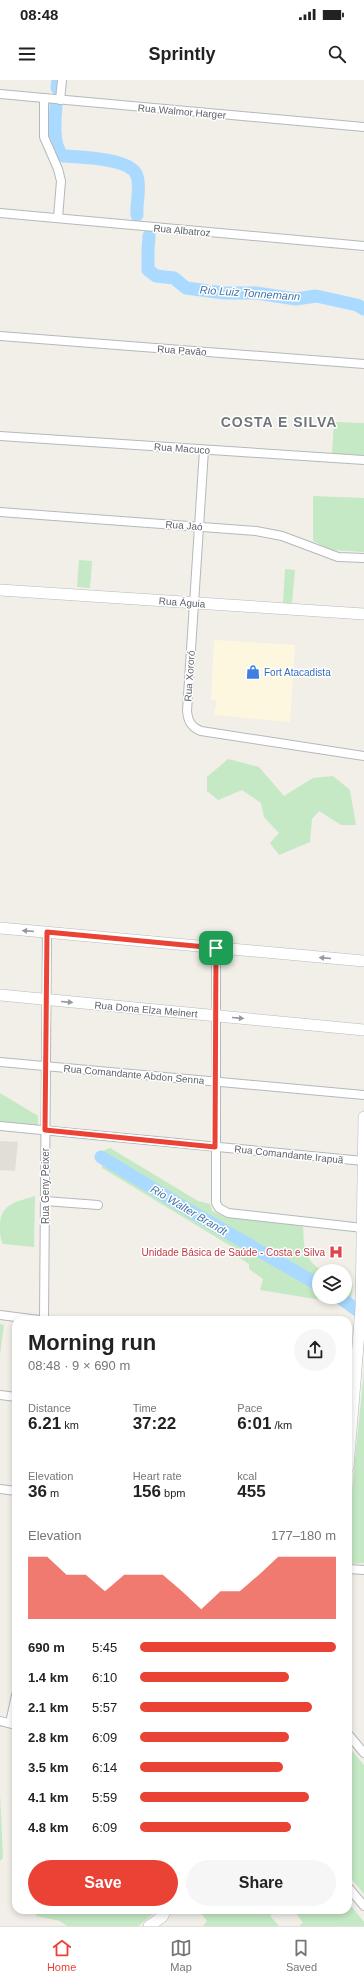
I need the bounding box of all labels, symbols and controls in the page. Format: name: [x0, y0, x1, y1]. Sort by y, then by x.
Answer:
text: 08:48: [20, 6, 58, 23]
icon: menu: [16, 43, 38, 65]
icon: search: [326, 43, 348, 65]
text: Sprintly: [148, 44, 216, 64]
street label: Rua Walmor Harger: [137, 102, 227, 121]
street label: Rua Albatroz: [153, 223, 211, 238]
water label: Rio Luiz Tonnemann: [199, 284, 301, 302]
street label: Rua Pavão: [157, 343, 207, 358]
district label: COSTA E SILVA: [221, 414, 337, 430]
street label: Rua Macuco: [154, 441, 211, 456]
street label: Rua Jaó: [165, 519, 203, 532]
street label: Rua Águia: [158, 594, 206, 610]
street label: Rua Xororó: [182, 650, 197, 702]
shop icon: Fort Atacadista: [245, 664, 261, 680]
place label: Fort Atacadista: [264, 667, 331, 678]
one-way arrow: [22, 927, 34, 934]
pin: [199, 931, 233, 965]
icon: arrive: [205, 937, 227, 959]
one-way arrow: [319, 954, 331, 961]
one-way arrow: [61, 998, 73, 1005]
street label: Rua Dona Elza Meinert: [94, 1000, 198, 1020]
one-way arrow: [232, 1015, 244, 1021]
street label: Rua Comandante Abdon Senna: [63, 1063, 205, 1086]
street label: Rua Comandante Irapuã: [234, 1143, 344, 1166]
street label: Rua Geny Peixer: [40, 1147, 51, 1224]
water label: Rio Walter Brandt: [149, 1183, 230, 1238]
hospital icon: Unidade Básica de Saúde - Costa e Silva: [328, 1244, 344, 1260]
place label: Unidade Básica de Saúde - Costa e Silva: [142, 1247, 325, 1258]
map controls: [312, 1264, 352, 1304]
button: layers: [312, 1264, 352, 1304]
button: share: [294, 1329, 336, 1371]
text: Morning run: [28, 1330, 156, 1355]
text: 08:48 · 9 × 690 m: [28, 1358, 130, 1373]
text: Distance: [28, 1402, 71, 1414]
text: Time: [133, 1402, 157, 1414]
text: Pace: [237, 1402, 262, 1414]
text: 6.21: [28, 1414, 61, 1433]
text: 37:22: [133, 1414, 176, 1433]
text: 6:01: [237, 1414, 271, 1433]
text: km: [61, 1419, 79, 1431]
text: /km: [271, 1419, 292, 1431]
text: Elevation: [28, 1470, 73, 1482]
text: Heart rate: [133, 1470, 182, 1482]
text: kcal: [237, 1470, 257, 1482]
text: 36: [28, 1482, 47, 1501]
text: 156: [133, 1482, 161, 1501]
text: 455: [237, 1482, 266, 1501]
text: m: [47, 1487, 59, 1499]
text: bpm: [161, 1487, 186, 1499]
text: Elevation: [28, 1528, 81, 1543]
text: 177–180 m: [271, 1528, 336, 1543]
text: 690 m: [28, 1640, 65, 1655]
text: 5:45: [92, 1640, 117, 1655]
text: 1.4 km: [28, 1670, 68, 1685]
text: 6:10: [92, 1670, 117, 1685]
text: 2.1 km: [28, 1700, 68, 1715]
text: 5:57: [92, 1700, 117, 1715]
text: 2.8 km: [28, 1730, 68, 1745]
text: 6:09: [92, 1730, 117, 1745]
text: 3.5 km: [28, 1760, 68, 1775]
text: 6:14: [92, 1760, 117, 1775]
text: 4.1 km: [28, 1790, 68, 1805]
text: 5:59: [92, 1790, 117, 1805]
text: 4.8 km: [28, 1820, 68, 1835]
text: 6:09: [92, 1820, 117, 1835]
button: Save: [28, 1860, 178, 1906]
button: Share: [186, 1860, 336, 1906]
tab: Home: [47, 1937, 76, 1973]
tab: Map: [170, 1937, 192, 1973]
tab: Saved: [286, 1937, 317, 1973]

